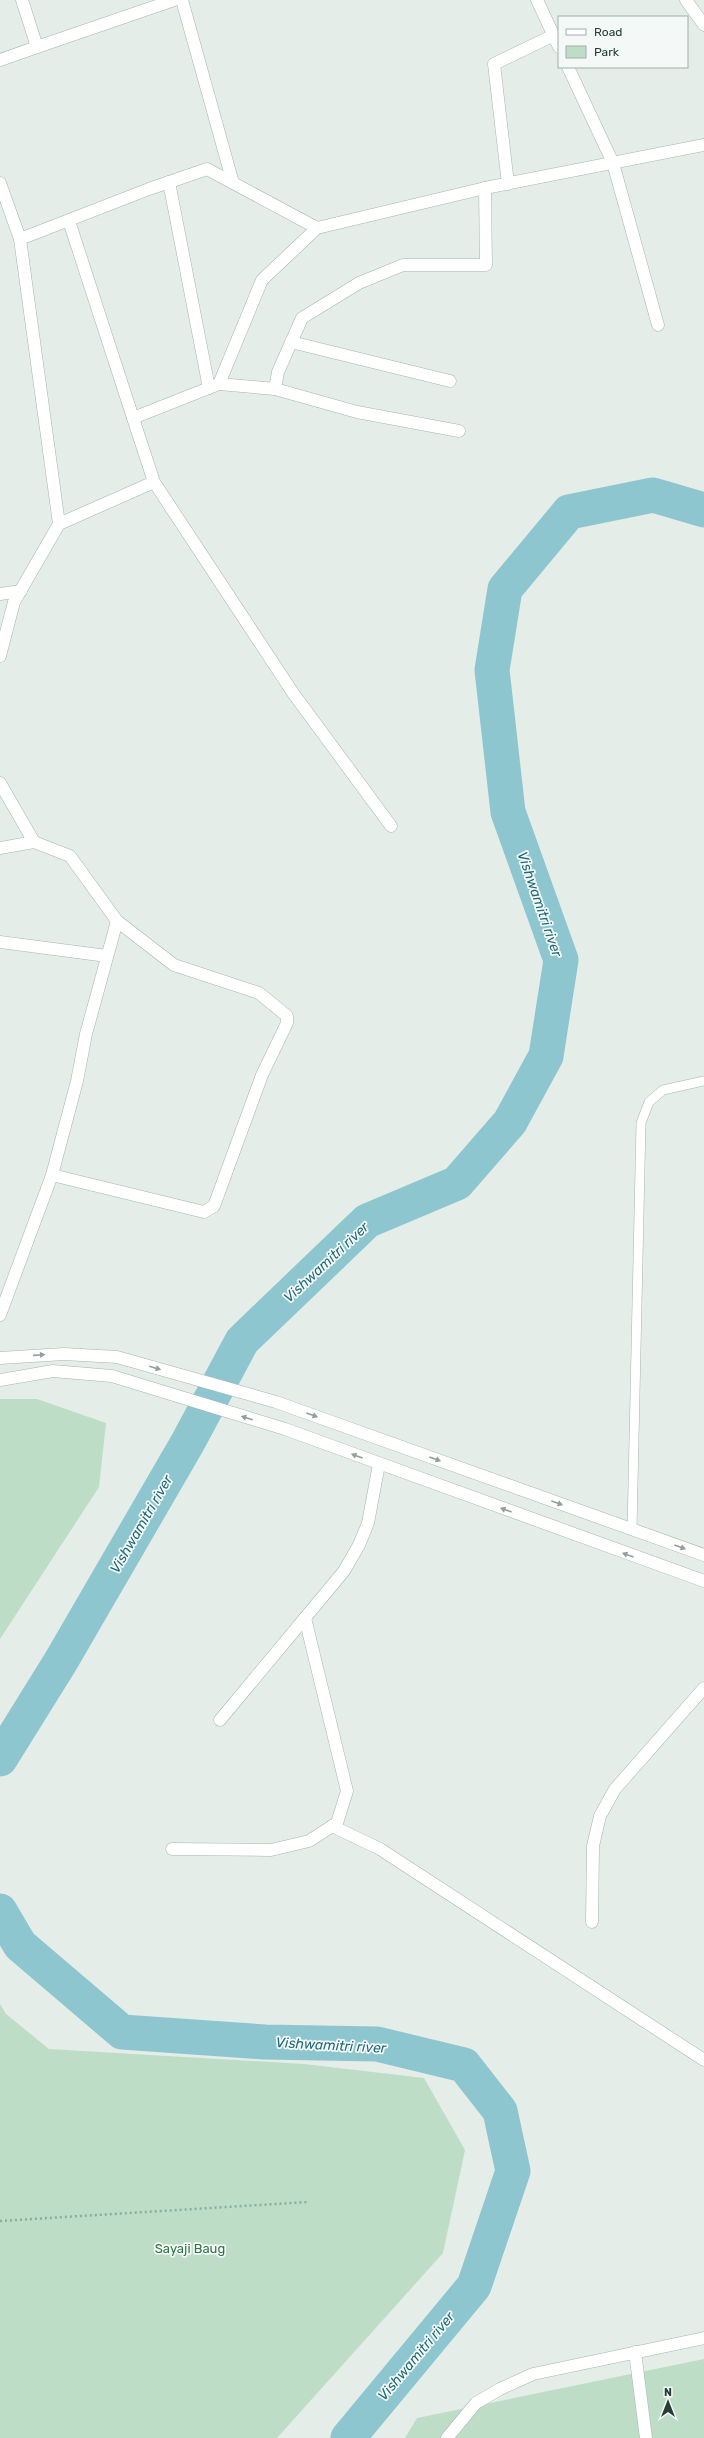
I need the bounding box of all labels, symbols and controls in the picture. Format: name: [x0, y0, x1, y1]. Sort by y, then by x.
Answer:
legend: [558, 16, 688, 68]
text: Road: [594, 25, 622, 39]
text: Park: [594, 45, 620, 59]
water label: Vishwamitri river: [514, 849, 566, 960]
water label: Vishwamitri river: [280, 1218, 373, 1306]
one-way arrow: [33, 1352, 45, 1359]
one-way arrow: [148, 1365, 161, 1371]
one-way arrow: [307, 1413, 319, 1419]
one-way arrow: [241, 1415, 253, 1421]
one-way arrow: [351, 1452, 363, 1458]
one-way arrow: [429, 1456, 441, 1462]
water label: Vishwamitri river: [106, 1472, 177, 1576]
one-way arrow: [552, 1500, 564, 1506]
one-way arrow: [499, 1507, 511, 1513]
one-way arrow: [674, 1544, 686, 1550]
one-way arrow: [621, 1551, 633, 1557]
water label: Vishwamitri river: [275, 2034, 387, 2057]
park label: Sayaji Baug: [155, 2241, 225, 2257]
water label: Vishwamitri river: [374, 2308, 459, 2404]
north arrow: [648, 2382, 688, 2422]
text: N: [664, 2386, 672, 2399]

